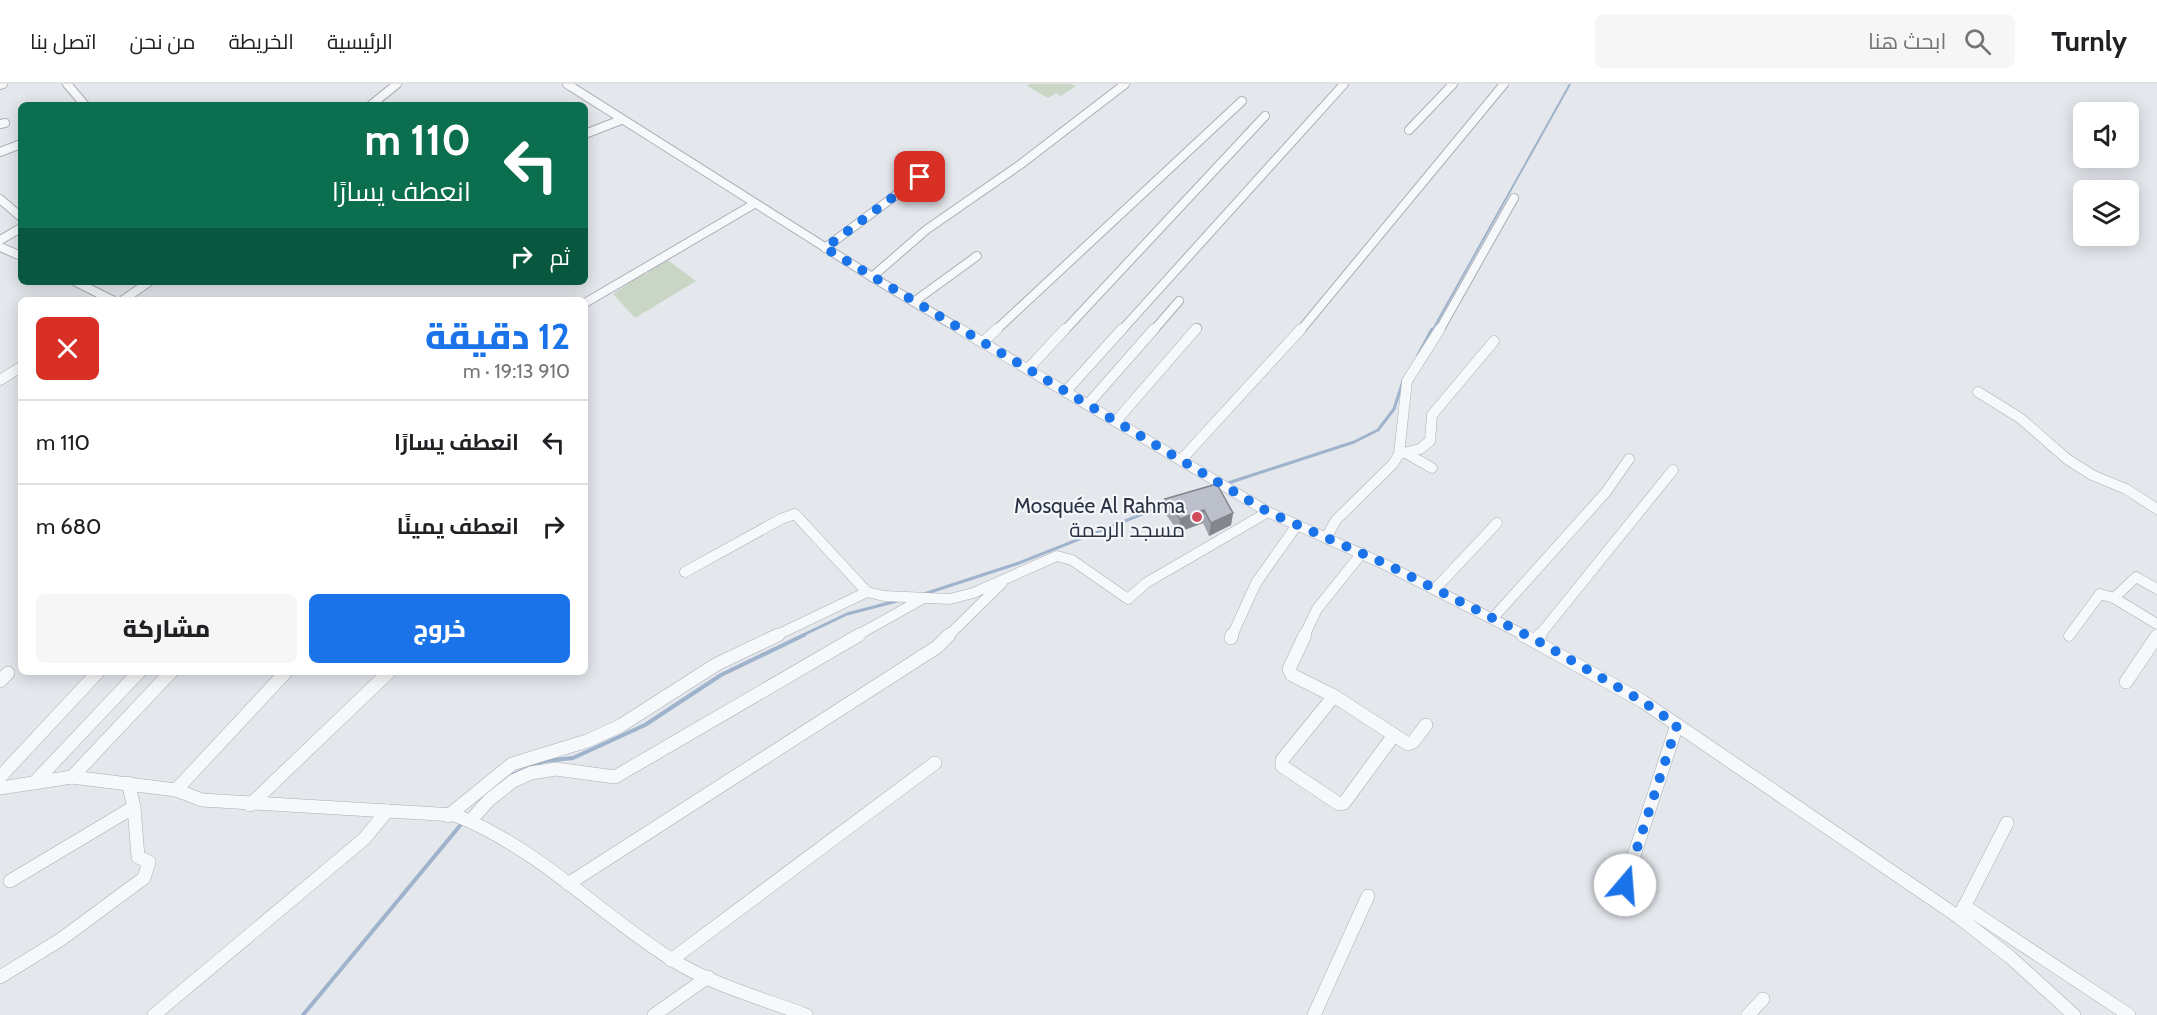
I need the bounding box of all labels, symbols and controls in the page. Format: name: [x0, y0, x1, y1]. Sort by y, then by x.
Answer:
search box: [1595, 14, 2015, 68]
text: Turnly: [2051, 24, 2127, 58]
icon: search: [1961, 25, 1994, 58]
text: ابحث هنا: [1868, 28, 1946, 55]
text: اتصل بنا: [30, 29, 97, 54]
text: من نحن: [130, 29, 195, 54]
text: الخريطة: [228, 29, 294, 54]
text: الرئيسية: [327, 29, 393, 54]
map controls: [2073, 102, 2139, 246]
button: sound: [2073, 102, 2139, 168]
text: 110 m: [364, 114, 471, 166]
icon: left: [492, 126, 570, 204]
pin: [894, 151, 945, 202]
icon: arrive: [903, 160, 936, 193]
text: انعطف يسارًا: [332, 175, 471, 208]
button: layers: [2073, 180, 2139, 246]
icon: right: [505, 240, 538, 273]
text: ثم: [550, 244, 570, 271]
text: 12 دقيقة: [425, 314, 570, 358]
button: close: [36, 317, 99, 380]
text: 910 m · 19:13: [463, 359, 570, 383]
icon: left: [537, 426, 570, 459]
text: 110 m: [36, 429, 90, 456]
text: انعطف يسارًا: [394, 429, 519, 456]
place label: Mosquée Al Rahma مسجد الرحمة: [1014, 493, 1185, 542]
icon: right: [537, 510, 570, 543]
marker: Mosquée Al Rahma مسجد الرحمة: [1190, 510, 1204, 524]
text: 680 m: [36, 513, 101, 540]
text: انعطف يمينًا: [397, 513, 519, 540]
button: مشاركة: [36, 594, 297, 663]
button: خروج: [309, 594, 570, 663]
position arrow: [1593, 853, 1657, 917]

